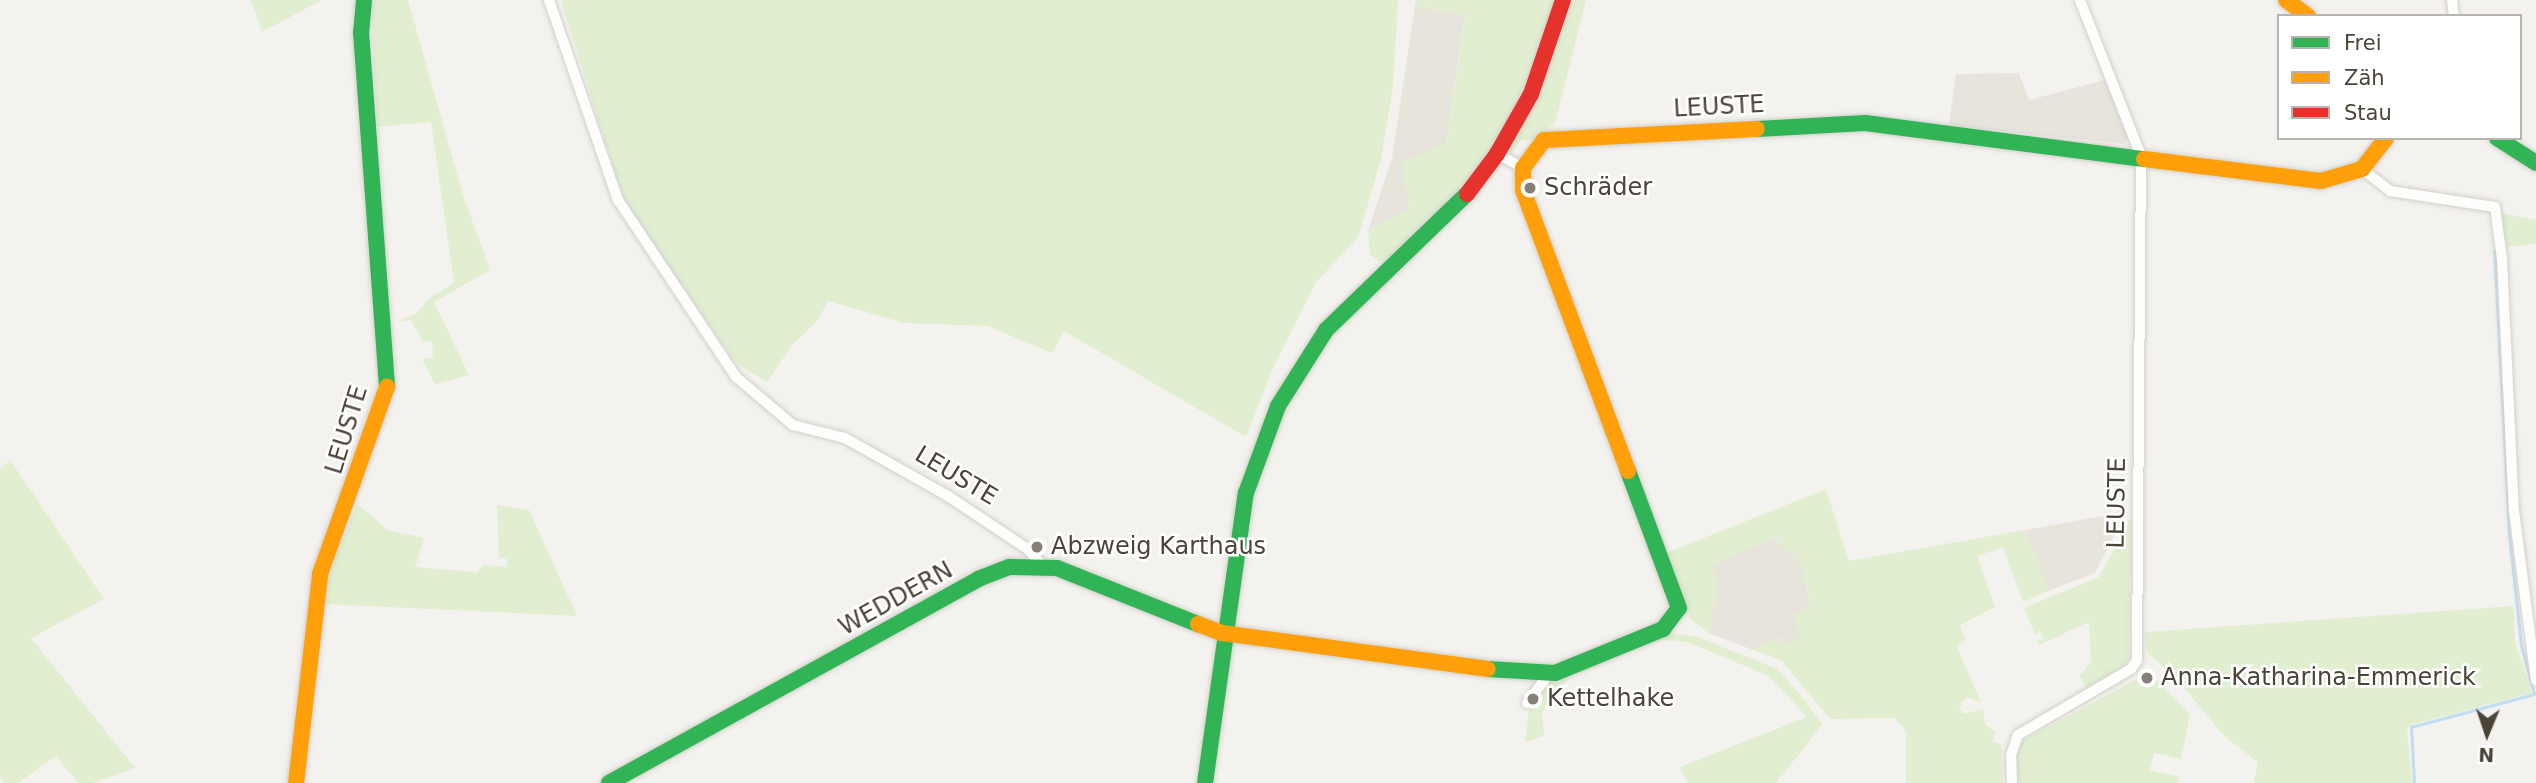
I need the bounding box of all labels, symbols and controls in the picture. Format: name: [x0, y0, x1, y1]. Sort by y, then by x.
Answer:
legend: [2277, 14, 2522, 140]
text: Frei: [2344, 31, 2381, 55]
text: Zäh: [2344, 66, 2385, 90]
street label: LEUSTE: [1673, 90, 1765, 124]
text: Stau: [2344, 101, 2392, 125]
place label: Schräder: [1544, 174, 1652, 202]
marker: Schräder: [1522, 180, 1538, 196]
street label: LEUSTE: [320, 382, 374, 478]
street label: LEUSTE: [910, 440, 1002, 512]
street label: LEUSTE: [2102, 457, 2132, 549]
place label: Abzweig Karthaus: [1051, 533, 1266, 561]
marker: Abzweig Karthaus: [1029, 539, 1045, 555]
street label: WEDDERN: [834, 556, 958, 642]
place label: Anna-Katharina-Emmerick: [2161, 664, 2476, 692]
marker: Anna-Katharina-Emmerick: [2139, 670, 2155, 686]
place label: Kettelhake: [1547, 685, 1674, 713]
marker: Kettelhake: [1525, 691, 1541, 707]
north arrow: [2452, 699, 2522, 769]
text: N: [2478, 744, 2495, 766]

